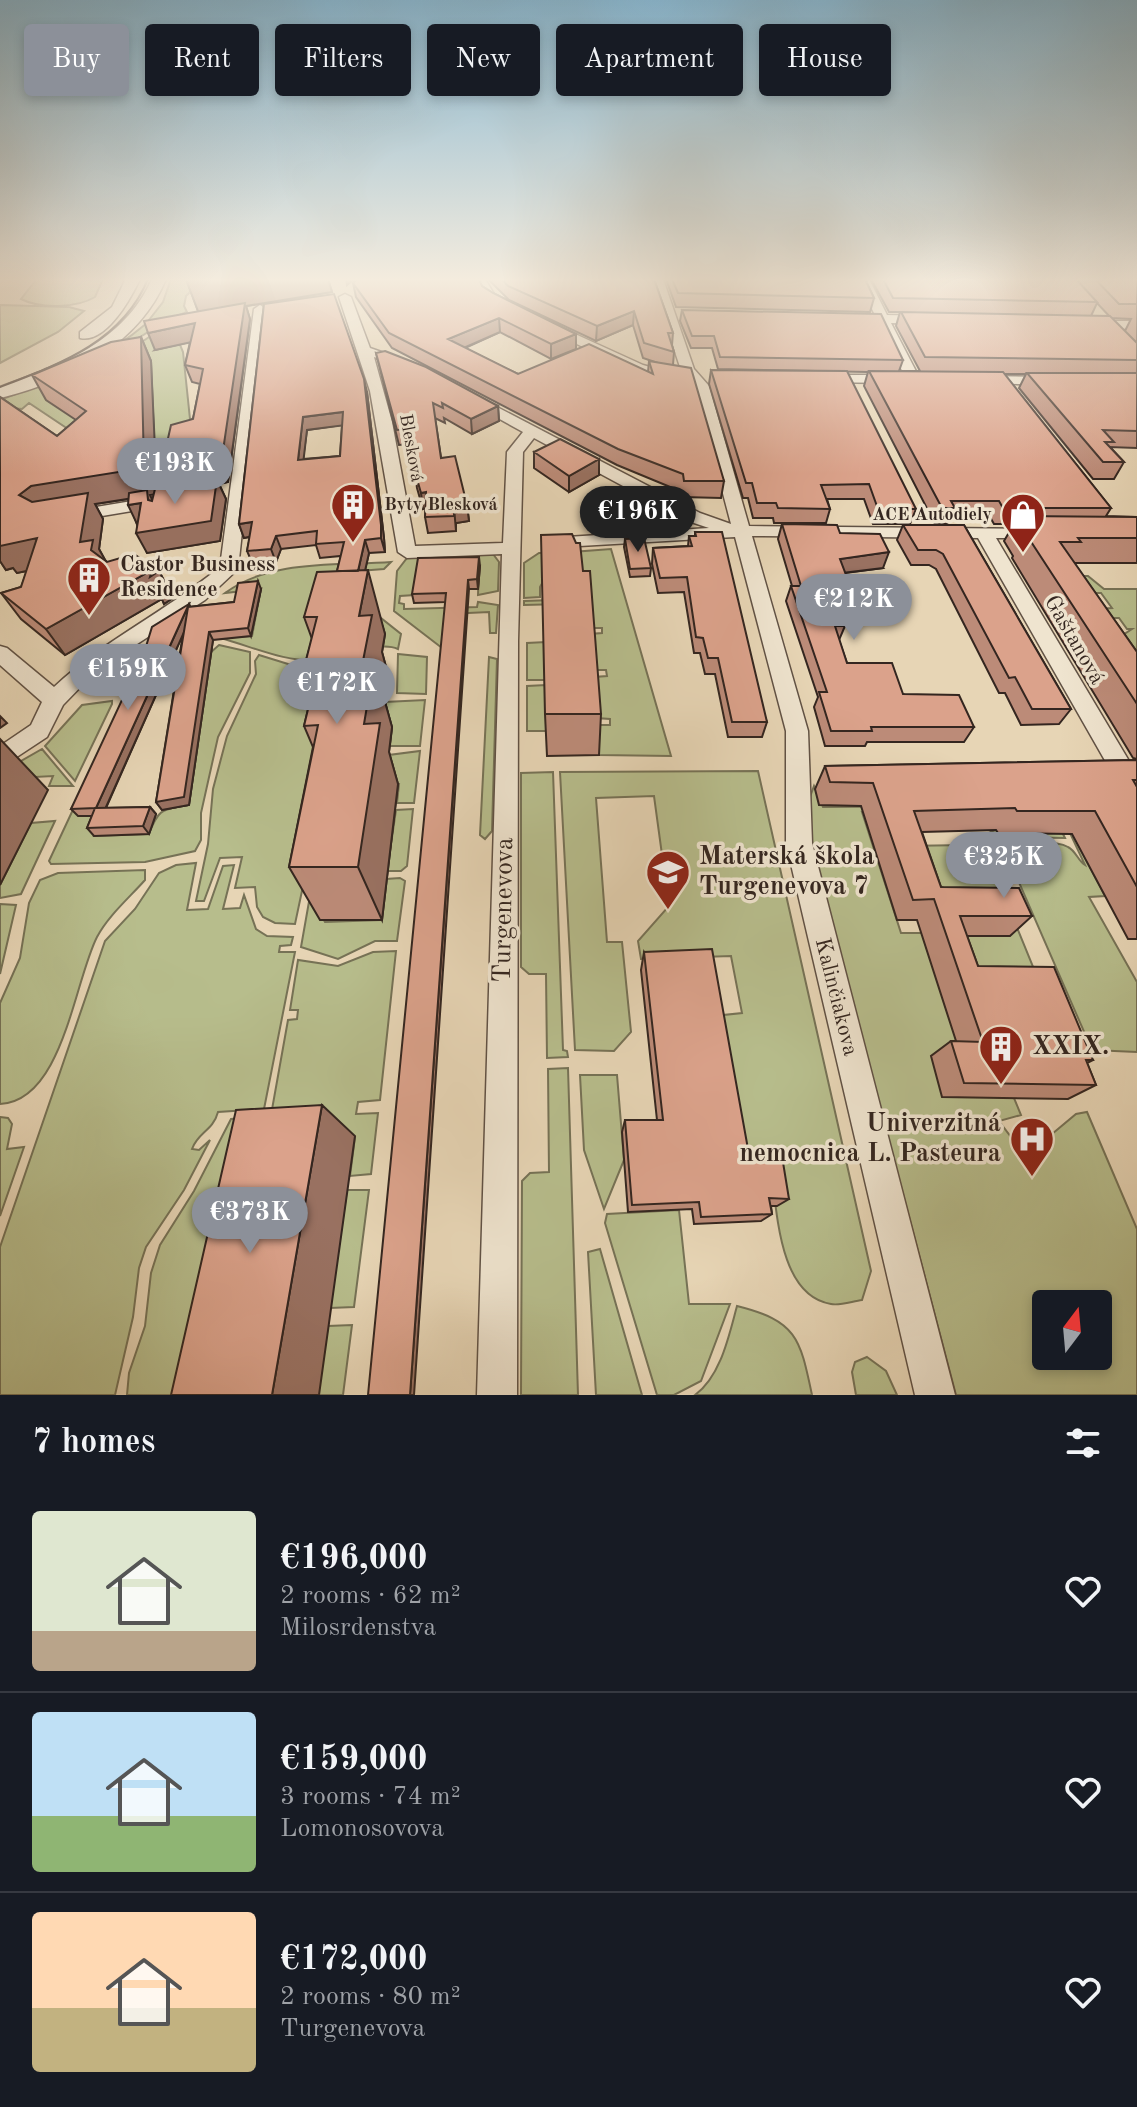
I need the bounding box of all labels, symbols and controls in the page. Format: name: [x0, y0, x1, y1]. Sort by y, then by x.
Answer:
chip: Buy: [24, 24, 129, 96]
chip: Rent: [145, 24, 259, 96]
chip: Filters: [275, 24, 411, 96]
chip: New: [427, 24, 540, 96]
chip: Apartment: [556, 24, 743, 96]
chip: House: [759, 24, 891, 96]
street label: Blesková: [396, 413, 426, 484]
pin: €193K: [119, 438, 231, 506]
text: €193K: [135, 451, 215, 477]
building icon: Byty Blesková: [329, 481, 377, 544]
pin: €196K: [582, 486, 694, 554]
shop icon: ACE Autodiely: [999, 491, 1047, 554]
place label: Byty Blesková: [384, 496, 498, 514]
text: €196K: [598, 499, 678, 525]
place label: ACE Autodiely: [872, 506, 992, 524]
building icon: Castor Business Residence: [65, 554, 113, 617]
place label: Castor Business Residence: [120, 554, 275, 601]
pin: €212K: [798, 574, 910, 642]
text: €212K: [814, 587, 894, 613]
street label: Gaštanová: [1040, 592, 1108, 688]
pin: €159K: [72, 644, 184, 712]
text: €159K: [88, 657, 168, 683]
pin: €172K: [281, 658, 393, 726]
text: €172K: [297, 671, 377, 697]
pin: €325K: [948, 832, 1060, 900]
street label: Turgenevova: [490, 837, 518, 983]
place label: Materská škola Turgenevova 7: [699, 844, 875, 900]
text: €325K: [964, 845, 1044, 871]
school or university icon: Materská škola Turgenevova 7: [644, 848, 692, 911]
street label: Kalinčiakova: [811, 936, 861, 1058]
building icon: XXIX.: [977, 1023, 1025, 1086]
place label: XXIX.: [1032, 1034, 1109, 1060]
place label: Univerzitná nemocnica L. Pasteura: [739, 1111, 1001, 1167]
hospital icon: Univerzitná nemocnica L. Pasteura: [1008, 1115, 1056, 1178]
pin: €373K: [194, 1187, 306, 1255]
text: €373K: [210, 1200, 290, 1226]
north arrow: [1032, 1290, 1112, 1370]
map controls: [1032, 1290, 1112, 1370]
icon: filters: [1061, 1421, 1105, 1465]
text: 7 homes: [32, 1426, 155, 1460]
text: €196,000: [280, 1542, 428, 1576]
icon: home: [96, 1543, 192, 1639]
icon: heart: [1061, 1569, 1105, 1613]
text: 2 rooms · 62 m²: [280, 1583, 461, 1609]
text: Milosrdenstva: [280, 1615, 436, 1641]
text: €159,000: [280, 1743, 428, 1777]
icon: home: [96, 1744, 192, 1840]
icon: heart: [1061, 1770, 1105, 1814]
text: 3 rooms · 74 m²: [280, 1784, 461, 1810]
text: Lomonosovova: [280, 1816, 444, 1842]
text: €172,000: [280, 1943, 428, 1977]
icon: home: [96, 1944, 192, 2040]
icon: heart: [1061, 1970, 1105, 2014]
text: 2 rooms · 80 m²: [280, 1984, 461, 2010]
text: Turgenevova: [280, 2016, 425, 2042]

